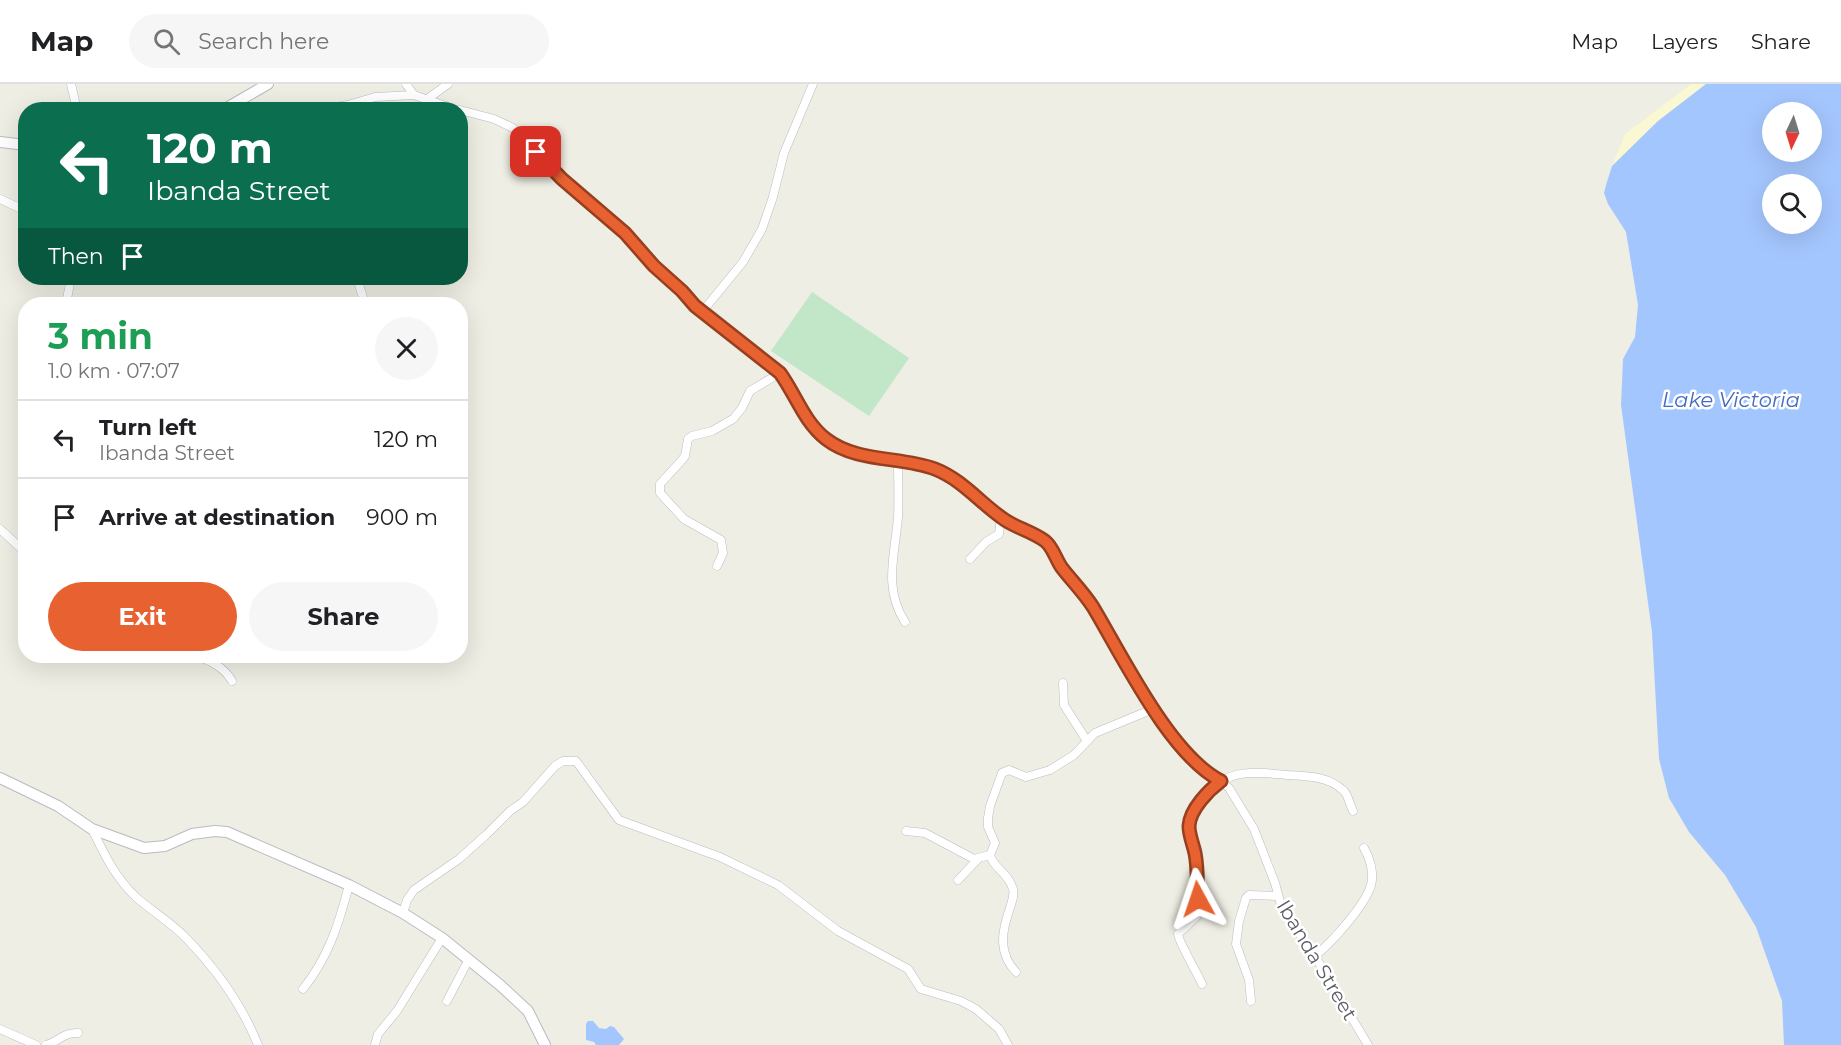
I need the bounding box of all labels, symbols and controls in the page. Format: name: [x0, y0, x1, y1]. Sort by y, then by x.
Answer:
search box: [129, 14, 549, 68]
text: Map: [30, 24, 93, 58]
icon: search: [150, 25, 183, 58]
text: Search here: [198, 28, 329, 55]
text: Map: [1571, 29, 1618, 54]
text: Layers: [1651, 29, 1718, 54]
text: Share: [1751, 29, 1811, 54]
north arrow: [1762, 102, 1822, 162]
map controls: [1762, 102, 1822, 234]
text: 120 m: [147, 122, 273, 174]
icon: left: [48, 126, 126, 204]
pin: [510, 126, 561, 177]
icon: arrive: [519, 135, 552, 168]
text: Ibanda Street: [147, 174, 331, 207]
button: search: [1762, 174, 1822, 234]
icon: arrive: [116, 240, 149, 273]
text: Then: [48, 243, 104, 270]
text: 3 min: [48, 314, 153, 358]
button: close: [375, 317, 438, 380]
text: 1.0 km · 07:07: [48, 359, 180, 383]
water label: Lake Victoria: [1662, 387, 1800, 412]
text: Turn left: [99, 414, 197, 441]
icon: left: [48, 423, 81, 456]
text: 120 m: [374, 426, 438, 453]
text: Ibanda Street: [99, 441, 235, 465]
icon: arrive: [48, 501, 81, 534]
text: Arrive at destination: [99, 504, 335, 531]
text: 900 m: [366, 504, 438, 531]
button: Exit: [48, 582, 237, 651]
button: Share: [249, 582, 438, 651]
position arrow: [1166, 867, 1230, 931]
street label: Ibanda Street: [1272, 896, 1362, 1024]

